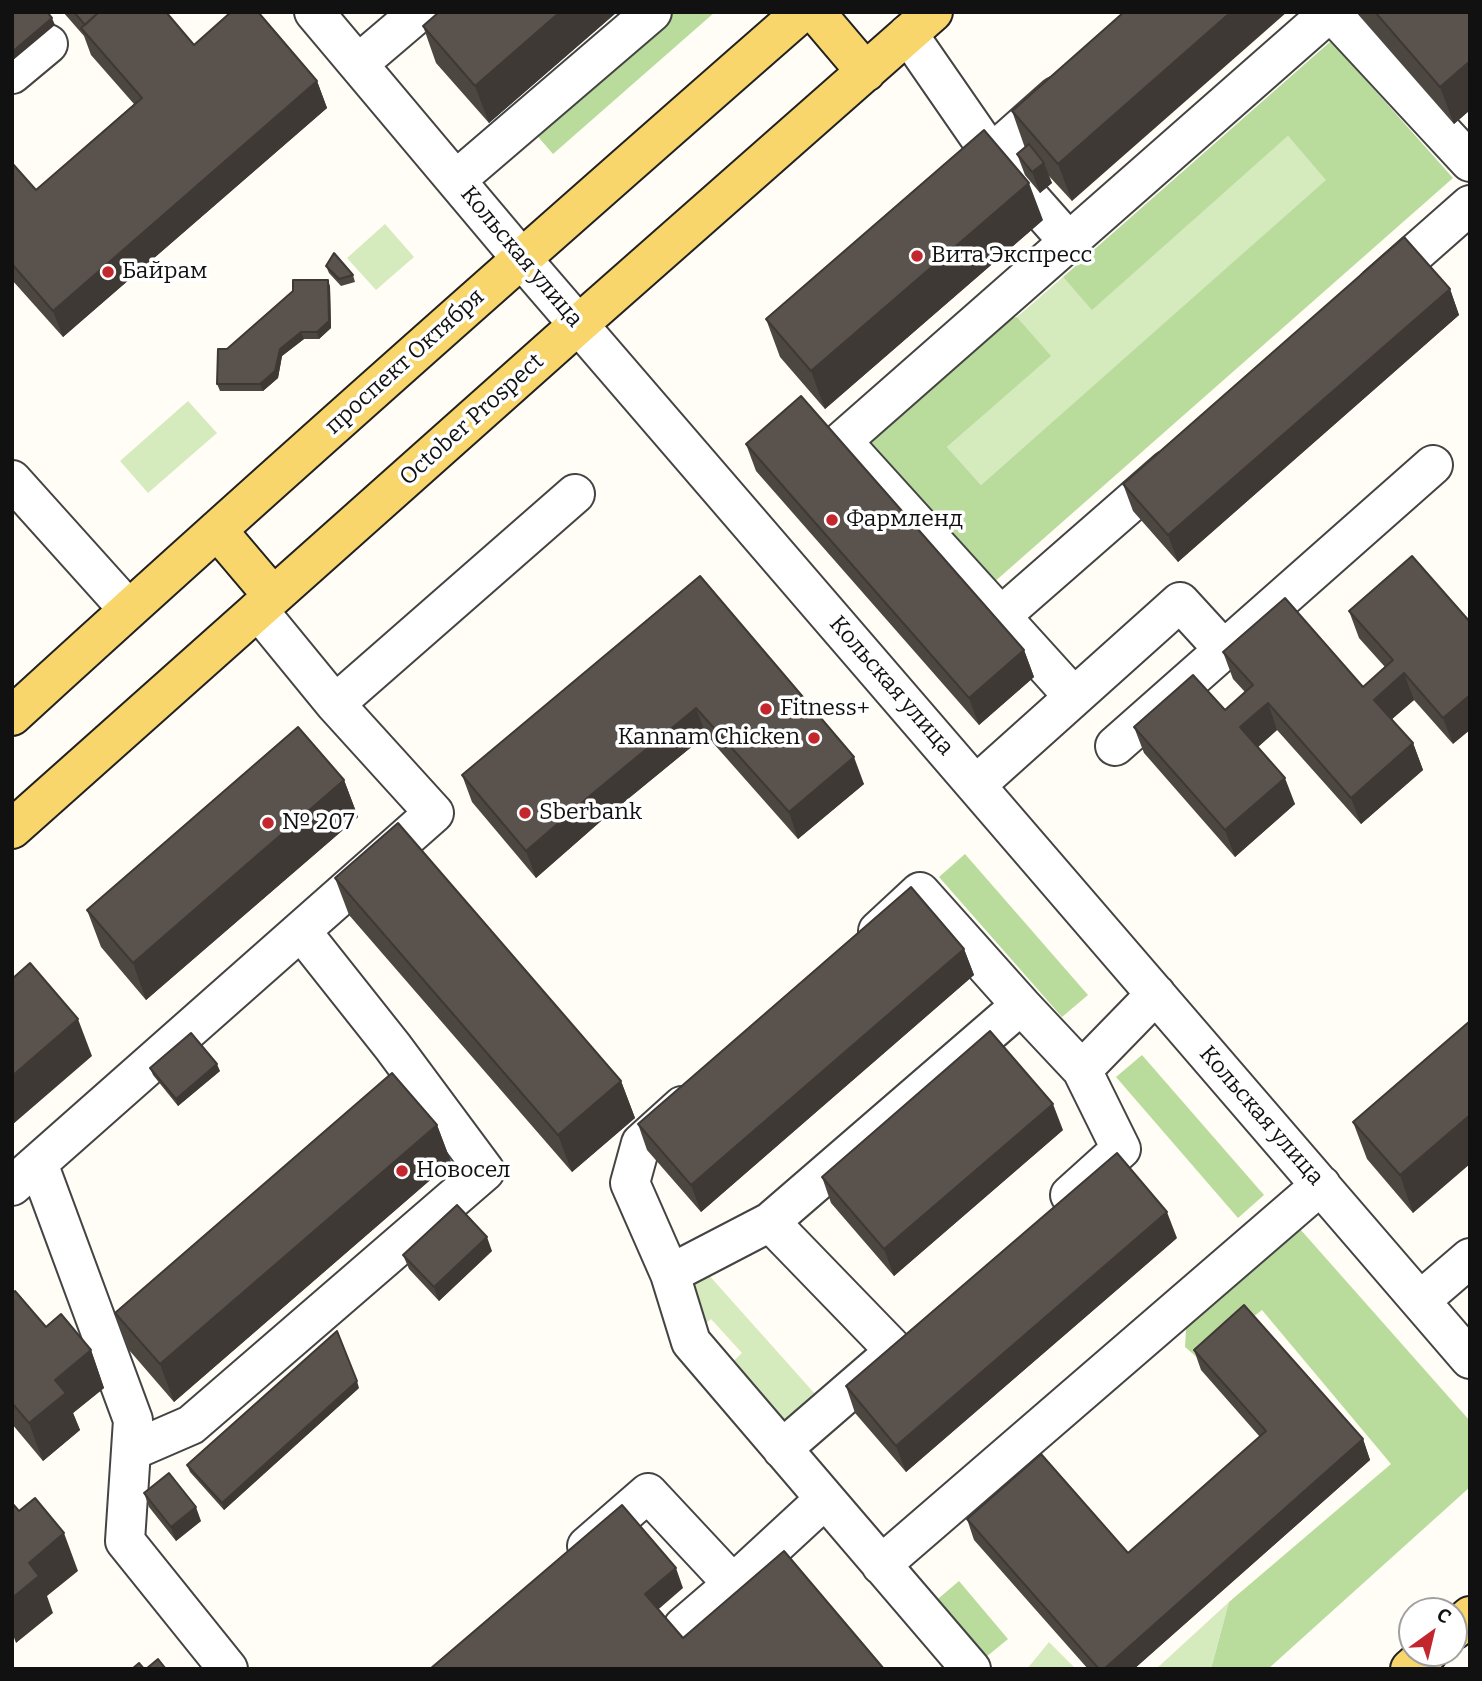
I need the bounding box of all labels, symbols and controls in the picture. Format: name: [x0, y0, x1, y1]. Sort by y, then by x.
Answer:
street label: Кольская улица: [454, 181, 588, 333]
place label: Вита Экспресс: [931, 242, 1092, 270]
marker: Вита Экспресс: [909, 248, 925, 264]
place label: Байрам: [122, 258, 207, 286]
marker: Байрам: [100, 264, 116, 280]
street label: проспект Октября: [320, 283, 490, 441]
street label: October Prospect: [394, 348, 550, 492]
place label: Фармленд: [846, 506, 963, 534]
marker: Фармленд: [824, 512, 840, 528]
street label: Кольская улица: [823, 611, 959, 761]
place label: Fitness+: [780, 695, 870, 723]
marker: Fitness+: [758, 701, 774, 717]
place label: Kannam Chicken: [618, 724, 800, 752]
marker: Kannam Chicken: [806, 730, 822, 746]
place label: Sberbank: [539, 799, 642, 827]
marker: Sberbank: [517, 805, 533, 821]
place label: № 207: [282, 809, 354, 837]
marker: № 207: [260, 815, 276, 831]
street label: Кольская улица: [1193, 1041, 1329, 1191]
place label: Новосел: [416, 1157, 511, 1185]
marker: Новосел: [394, 1163, 410, 1179]
north arrow: [1398, 1597, 1468, 1667]
text: С: [1432, 1603, 1455, 1629]

